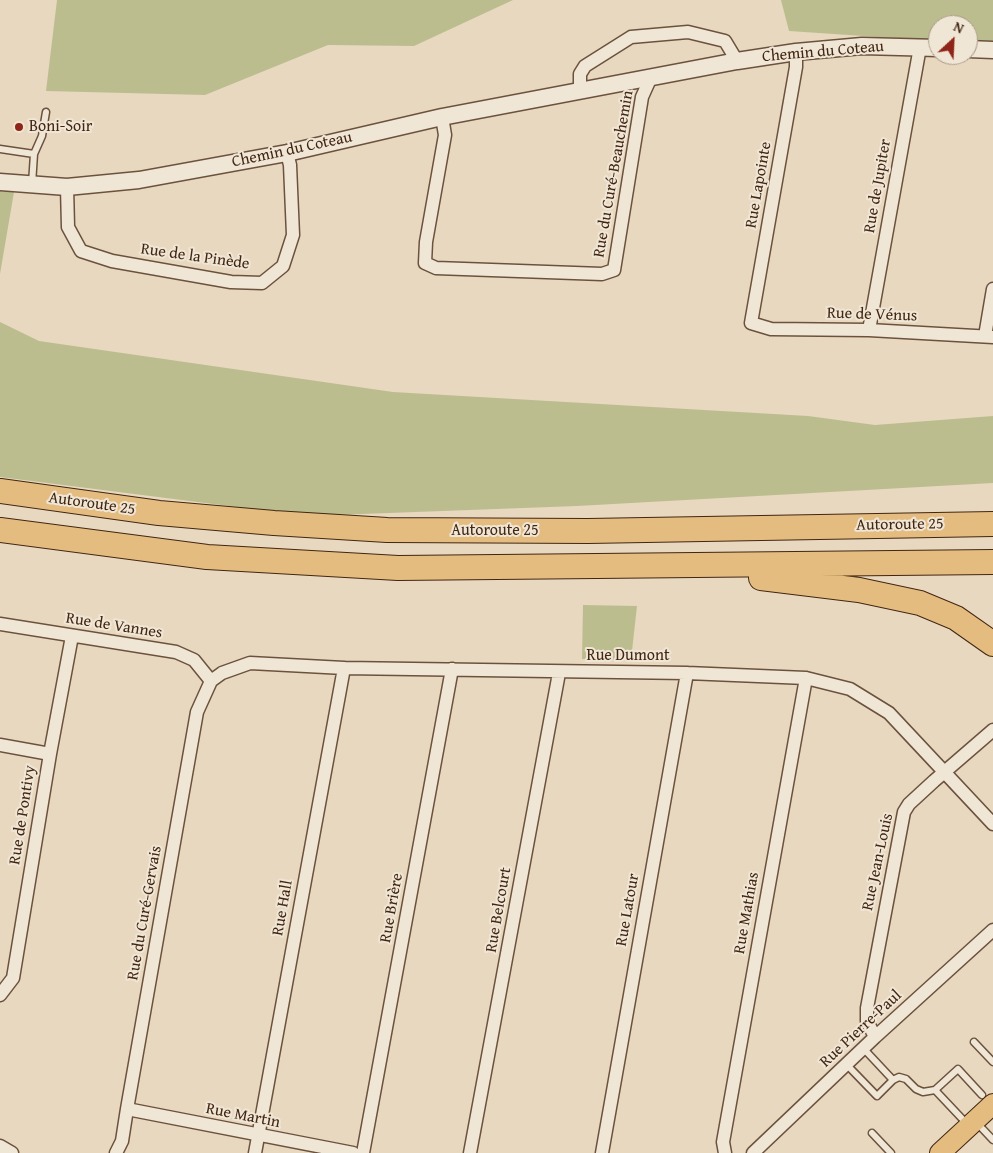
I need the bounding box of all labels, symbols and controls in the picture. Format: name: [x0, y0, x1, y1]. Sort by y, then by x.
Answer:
north arrow: [928, 15, 978, 65]
text: N: [950, 16, 967, 38]
street label: Chemin du Coteau: [761, 37, 885, 67]
street label: Rue du Curé-Beauchemin: [590, 89, 638, 259]
place label: Boni-Soir: [29, 117, 92, 137]
marker: Boni-Soir: [13, 121, 25, 133]
street label: Chemin du Coteau: [230, 128, 354, 172]
street label: Rue de Jupiter: [860, 138, 896, 234]
street label: Rue Lapointe: [742, 140, 776, 230]
street label: Rue de la Pinède: [139, 240, 251, 274]
street label: Rue de Vénus: [826, 304, 918, 326]
street label: Autoroute 25: [47, 488, 137, 520]
street label: Autoroute 25: [856, 515, 944, 535]
street label: Autoroute 25: [451, 521, 539, 541]
street label: Rue de Vannes: [64, 609, 164, 643]
street label: Rue Dumont: [586, 646, 670, 666]
street label: Rue de Pontivy: [6, 764, 40, 866]
street label: Rue Jean-Louis: [858, 812, 898, 912]
street label: Rue du Curé-Gervais: [124, 844, 166, 982]
street label: Rue Belcourt: [482, 866, 516, 954]
street label: Rue Mathias: [730, 871, 764, 955]
street label: Rue Brière: [376, 872, 408, 944]
street label: Rue Latour: [612, 872, 644, 948]
street label: Rue Hall: [269, 879, 297, 937]
street label: Rue Pierre-Paul: [816, 986, 906, 1072]
street label: Rue Martin: [204, 1099, 282, 1133]

